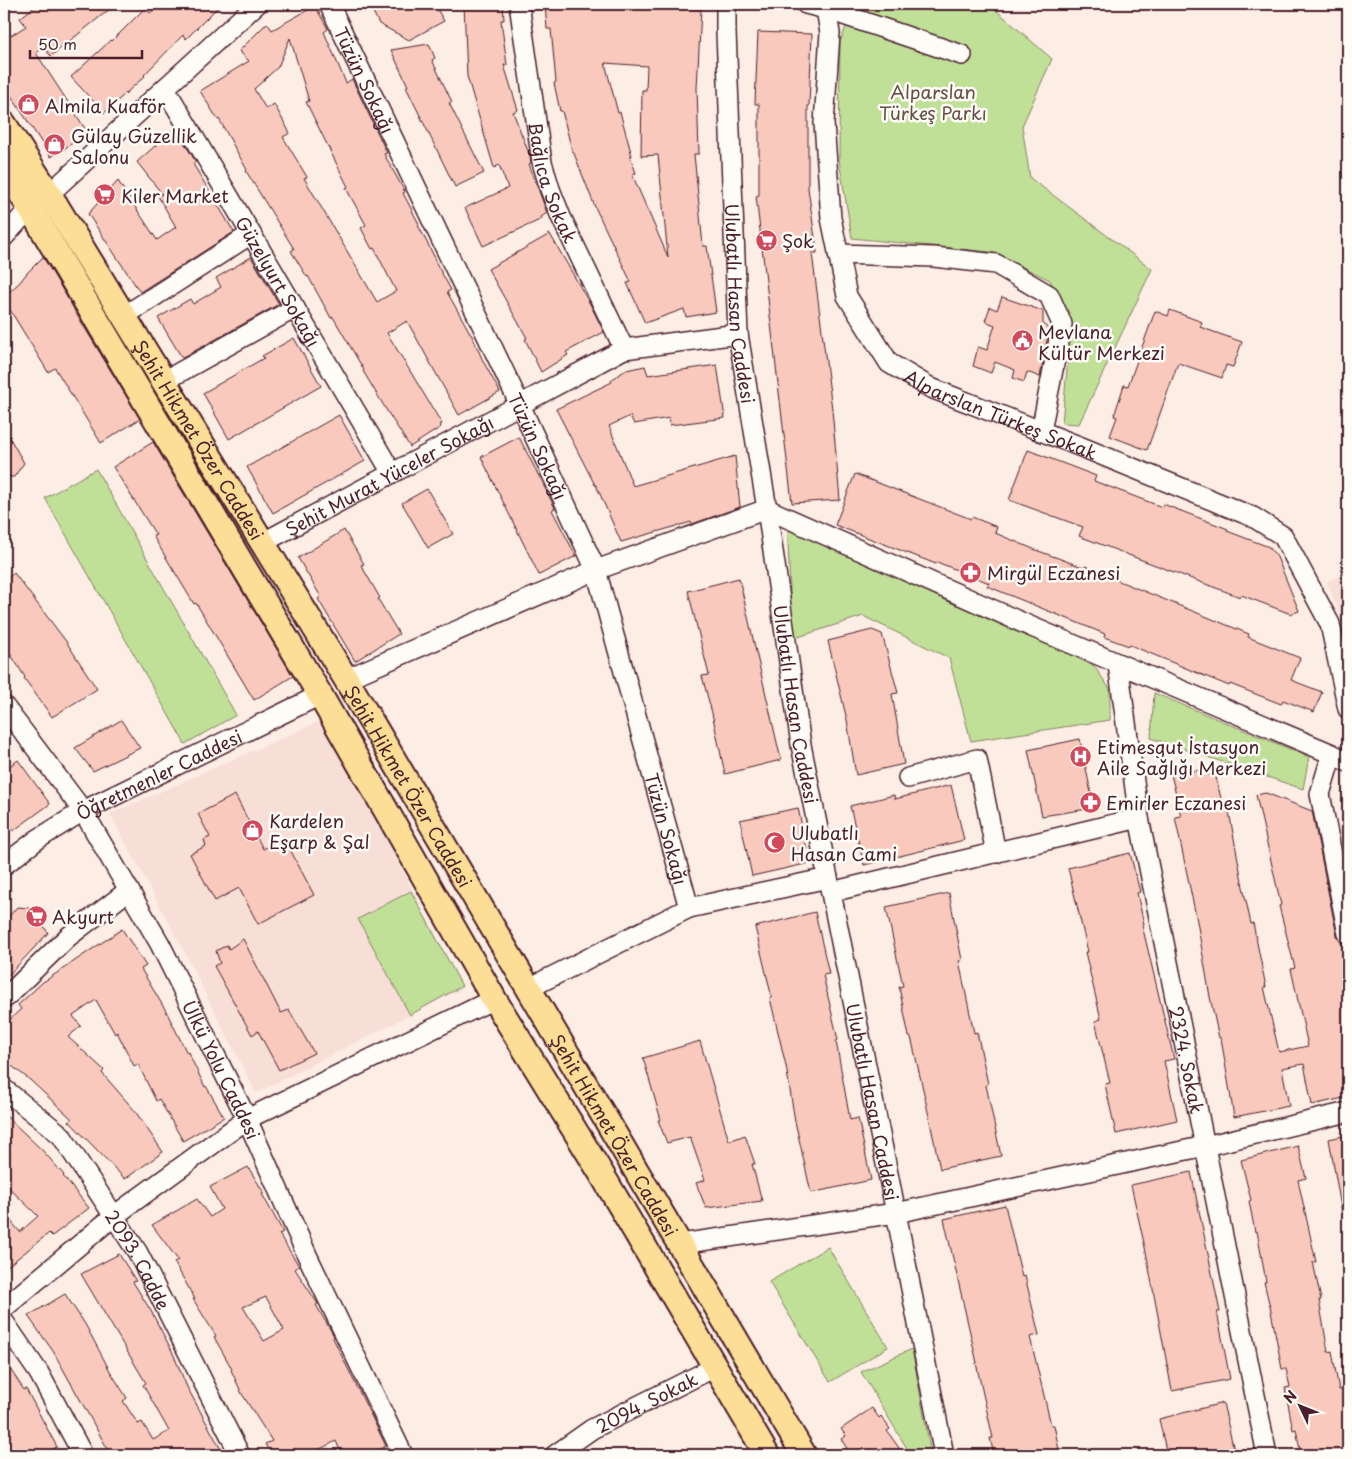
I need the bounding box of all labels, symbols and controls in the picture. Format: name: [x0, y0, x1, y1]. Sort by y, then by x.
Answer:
street label: Tüzün Sokağı: [328, 22, 402, 138]
scale bar: [30, 28, 142, 60]
text: 50 m: [38, 32, 77, 55]
park label: Alparslan Türkeş Parkı: [879, 78, 987, 126]
place label: Almila Kuaför: [45, 92, 166, 119]
shop icon: Almila Kuaför: [17, 93, 41, 117]
street label: Bağlıca Sokak: [523, 120, 585, 247]
place label: Gülay Güzellik Salonu: [71, 122, 197, 170]
shop icon: Gülay Güzellik Salonu: [43, 133, 67, 157]
place label: Kiler Market: [121, 182, 229, 209]
supermarket icon: Kiler Market: [93, 183, 117, 207]
street label: Ulubatlı Hasan Caddesi: [719, 203, 763, 405]
street label: Güzelyurt Sokağı: [230, 211, 328, 351]
place label: Şok: [782, 227, 814, 254]
supermarket icon: Şok: [754, 228, 778, 252]
place label: Mevlana Kültür Merkezi: [1038, 318, 1165, 366]
public building icon: Mevlana Kültür Merkezi: [1010, 329, 1034, 353]
street label: Şehit Hikmet Özer Caddesi: [127, 334, 271, 545]
street label: Alparslan Türkeş Sokak: [899, 362, 1102, 466]
street label: Tüzün Sokağı: [502, 388, 575, 504]
street label: Şehit Murat Yüceler Sokağı: [280, 408, 498, 542]
place label: Mirgül Eczanesi: [987, 559, 1120, 586]
pharmacy icon: Mirgül Eczanesi: [959, 560, 983, 584]
street label: Ulubatlı Hasan Caddesi: [767, 603, 826, 806]
street label: Şehit Hikmet Özer Caddesi: [339, 680, 479, 892]
street label: Öğretmenler Caddesi: [71, 722, 246, 826]
place label: Etimesgut İstasyon Aile Sağlığı Merkezi: [1097, 733, 1266, 781]
hospital icon: Etimesgut İstasyon Aile Sağlığı Merkezi: [1069, 744, 1093, 768]
street label: Tüzün Sokağı: [639, 770, 695, 888]
place label: Emirler Eczanesi: [1106, 789, 1246, 816]
pharmacy icon: Emirler Eczanesi: [1078, 790, 1102, 814]
place label: Kardelen Eşarp & Şal: [269, 807, 370, 855]
shop icon: Kardelen Eşarp & Şal: [241, 818, 265, 842]
place label: Ulubatlı Hasan Cami: [791, 819, 897, 867]
mosque icon: Ulubatlı Hasan Cami: [763, 830, 787, 854]
place label: Akyurt: [52, 903, 114, 930]
supermarket icon: Akyurt: [24, 904, 48, 928]
street label: Ülkü Yolu Caddesi: [176, 995, 268, 1143]
street label: Ulubatlı Hasan Caddesi: [840, 1001, 907, 1203]
street label: 2324. Sokak: [1164, 1003, 1212, 1116]
street label: Şehit Hikmet Özer Caddesi: [545, 1028, 685, 1241]
street label: 2093. Cadde: [99, 1204, 178, 1314]
street label: 2094. Sokak: [591, 1365, 702, 1439]
north arrow: [1274, 1382, 1324, 1432]
text: N: [1279, 1386, 1302, 1408]

